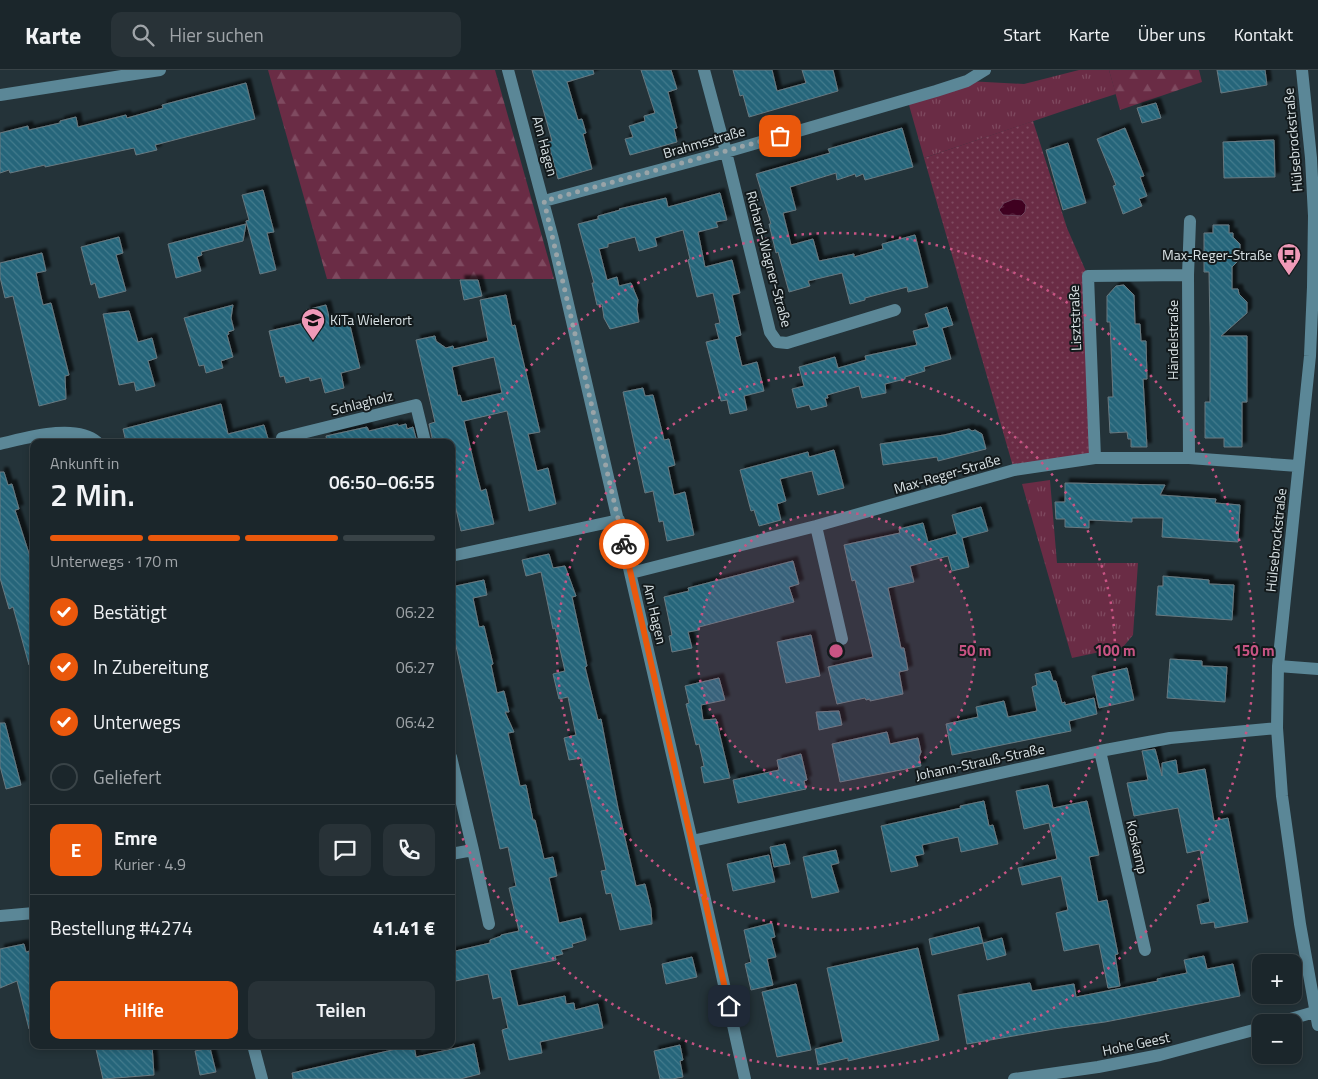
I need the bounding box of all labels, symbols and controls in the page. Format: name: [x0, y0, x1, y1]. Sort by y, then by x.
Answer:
search box: [111, 12, 461, 57]
text: Karte: [25, 17, 81, 53]
text: Hier suchen: [169, 20, 264, 49]
icon: search: [129, 21, 157, 49]
text: Start: [1003, 21, 1041, 48]
text: Karte: [1069, 21, 1110, 48]
text: Über uns: [1138, 21, 1206, 48]
text: Kontakt: [1234, 21, 1293, 48]
street label: Hülsebrockstraße: [1277, 87, 1308, 193]
street label: Am Hagen: [527, 114, 564, 178]
pin: [759, 115, 801, 157]
street label: Brahmsstraße: [660, 120, 747, 163]
icon: bag: [766, 122, 794, 150]
street label: Richard-Wagner-Straße: [741, 188, 798, 329]
bus stop icon: Max-Reger-Straße: [1276, 242, 1302, 276]
place label: Max-Reger-Straße: [1162, 244, 1272, 265]
street label: Lisztstraße: [1063, 285, 1086, 351]
street label: Händelstraße: [1162, 300, 1183, 380]
school or university icon: KiTa Wielerort: [300, 307, 326, 341]
place label: KiTa Wielerort: [330, 309, 412, 330]
street label: Schlagholz: [329, 385, 395, 420]
street label: Max-Reger-Straße: [891, 448, 1003, 499]
text: Ankunft in: [50, 451, 119, 475]
text: 06:50–06:55: [329, 467, 435, 496]
text: 2 Min.: [50, 470, 135, 518]
street label: Hülsebrockstraße: [1260, 487, 1291, 593]
courier: [599, 519, 649, 569]
icon: bike: [610, 530, 638, 558]
text: Unterwegs · 170 m: [50, 549, 178, 573]
street label: Am Hagen: [638, 582, 673, 646]
text: Bestätigt: [93, 597, 167, 626]
icon: check: [50, 598, 78, 626]
text: 06:22: [396, 600, 435, 624]
text: 50 m: [959, 639, 991, 662]
text: 100 m: [1094, 639, 1136, 662]
text: 150 m: [1233, 639, 1275, 662]
centre of rings: [827, 642, 845, 660]
text: In Zubereitung: [93, 652, 209, 681]
icon: check: [50, 653, 78, 681]
text: 06:27: [396, 655, 435, 679]
text: Unterwegs: [93, 707, 181, 736]
icon: check: [50, 708, 78, 736]
text: 06:42: [396, 710, 435, 734]
street label: Johann-Strauß-Straße: [913, 738, 1046, 785]
text: Geliefert: [93, 762, 161, 791]
street label: Koskamp: [1121, 818, 1154, 876]
text: Emre: [114, 823, 157, 852]
button: chat: [319, 824, 371, 876]
button: phone: [383, 824, 435, 876]
text: E: [71, 835, 81, 864]
text: Kurier · 4.9: [114, 852, 186, 876]
text: Bestellung #4274: [50, 913, 193, 942]
text: 41.41 €: [373, 913, 435, 942]
map controls: [1252, 954, 1302, 1064]
button: +: [1252, 954, 1302, 1004]
button: Hilfe: [50, 981, 238, 1039]
button: Teilen: [248, 981, 435, 1039]
pin: [708, 985, 750, 1027]
icon: home: [715, 992, 743, 1020]
button: −: [1252, 1014, 1302, 1064]
street label: Hohe Geest: [1100, 1026, 1172, 1061]

